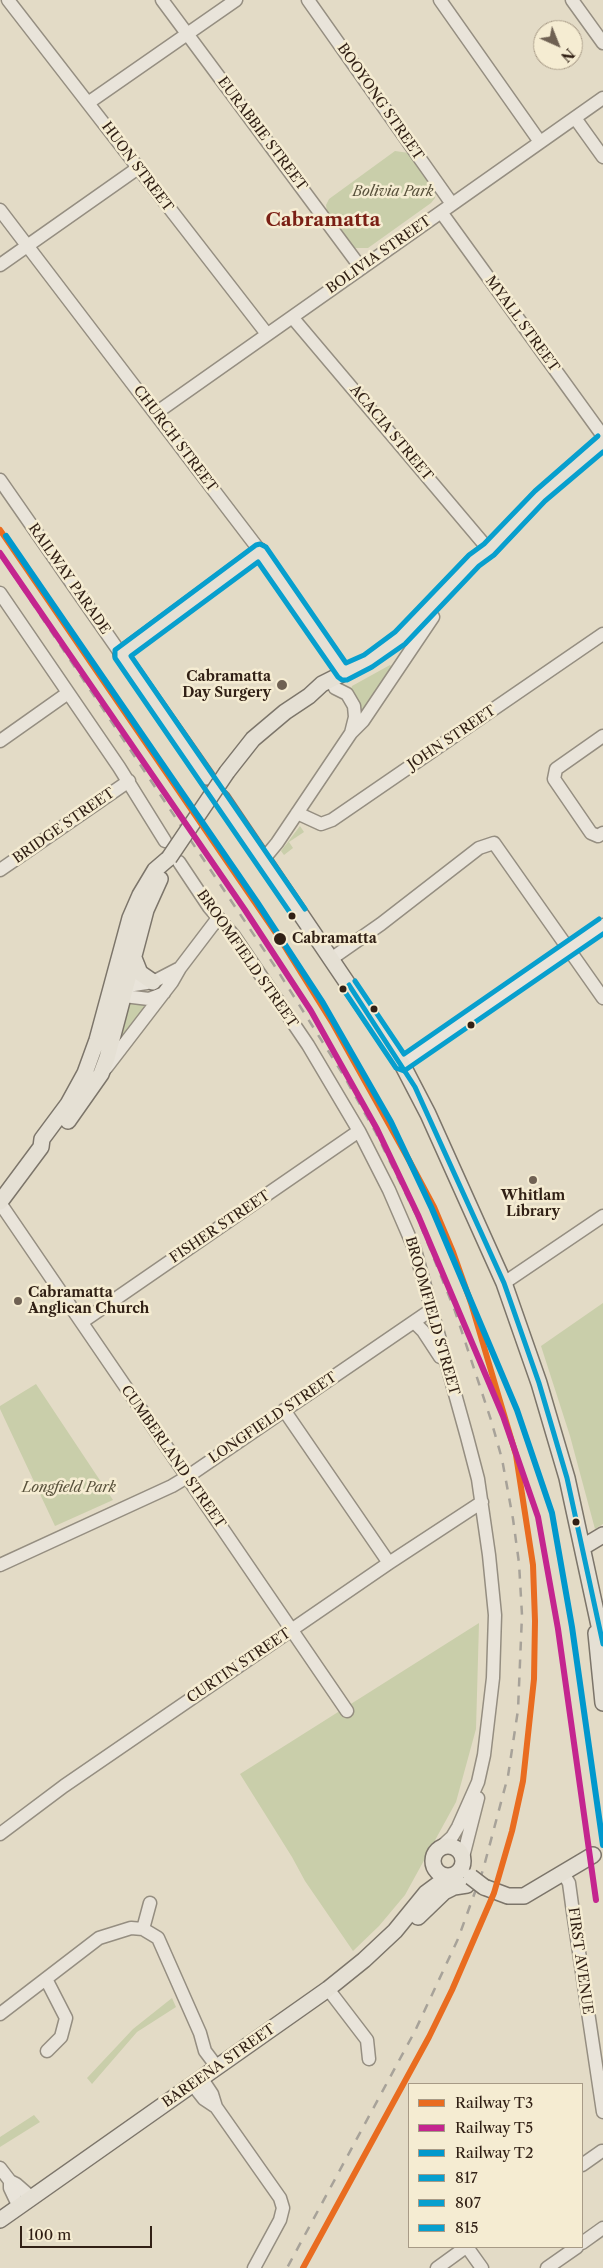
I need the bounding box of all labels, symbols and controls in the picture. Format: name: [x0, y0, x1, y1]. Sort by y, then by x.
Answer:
north arrow: [533, 20, 583, 70]
street label: BOOYONG STREET: [333, 40, 427, 164]
text: N: [557, 44, 578, 66]
street label: EURABBIE STREET: [214, 74, 310, 194]
street label: HUON STREET: [98, 119, 176, 215]
park label: Bolivia Park: [352, 184, 434, 200]
district label: Cabramatta: [266, 210, 380, 232]
street label: BOLIVIA STREET: [323, 213, 435, 297]
street label: MYALL STREET: [482, 273, 562, 375]
street label: CHURCH STREET: [129, 382, 221, 496]
street label: ACACIA STREET: [346, 382, 436, 484]
street label: RAILWAY PARADE: [24, 520, 114, 638]
place label: Cabramatta Day Surgery: [182, 669, 271, 702]
marker: Cabramatta Day Surgery: [275, 678, 289, 692]
street label: JOHN STREET: [405, 702, 499, 774]
street label: BRIDGE STREET: [10, 785, 118, 867]
street label: BROOMFIELD STREET: [193, 887, 301, 1031]
unlabelled marker: [287, 911, 297, 921]
marker: Cabramatta: [272, 931, 288, 947]
place label: Cabramatta: [292, 931, 377, 947]
unlabelled marker: [338, 984, 348, 994]
unlabelled marker: [369, 1004, 379, 1014]
unlabelled marker: [466, 1020, 476, 1030]
marker: Whitlam Library: [527, 1174, 539, 1186]
street label: FISHER STREET: [167, 1187, 273, 1267]
place label: Whitlam Library: [501, 1188, 565, 1220]
street label: BROOMFIELD STREET: [401, 1235, 463, 1397]
place label: Cabramatta Anglican Church: [28, 1285, 149, 1318]
marker: Cabramatta Anglican Church: [12, 1295, 24, 1307]
street label: LONGFIELD STREET: [206, 1369, 340, 1467]
street label: CUMBERLAND STREET: [117, 1382, 229, 1532]
park label: Longfield Park: [22, 1480, 116, 1496]
unlabelled marker: [571, 1517, 581, 1527]
street label: CURTIN STREET: [184, 1625, 294, 1707]
street label: FIRST AVENUE: [564, 1906, 596, 2016]
street label: BAREENA STREET: [159, 2021, 279, 2111]
legend: [408, 2083, 583, 2248]
text: Railway T3: [455, 2093, 533, 2112]
text: Railway T5: [455, 2118, 533, 2137]
text: Railway T2: [455, 2143, 534, 2162]
text: 817: [455, 2168, 478, 2187]
text: 807: [455, 2193, 481, 2212]
scale bar: [22, 2216, 155, 2248]
text: 815: [455, 2218, 478, 2237]
text: 100 m: [28, 2225, 71, 2244]

